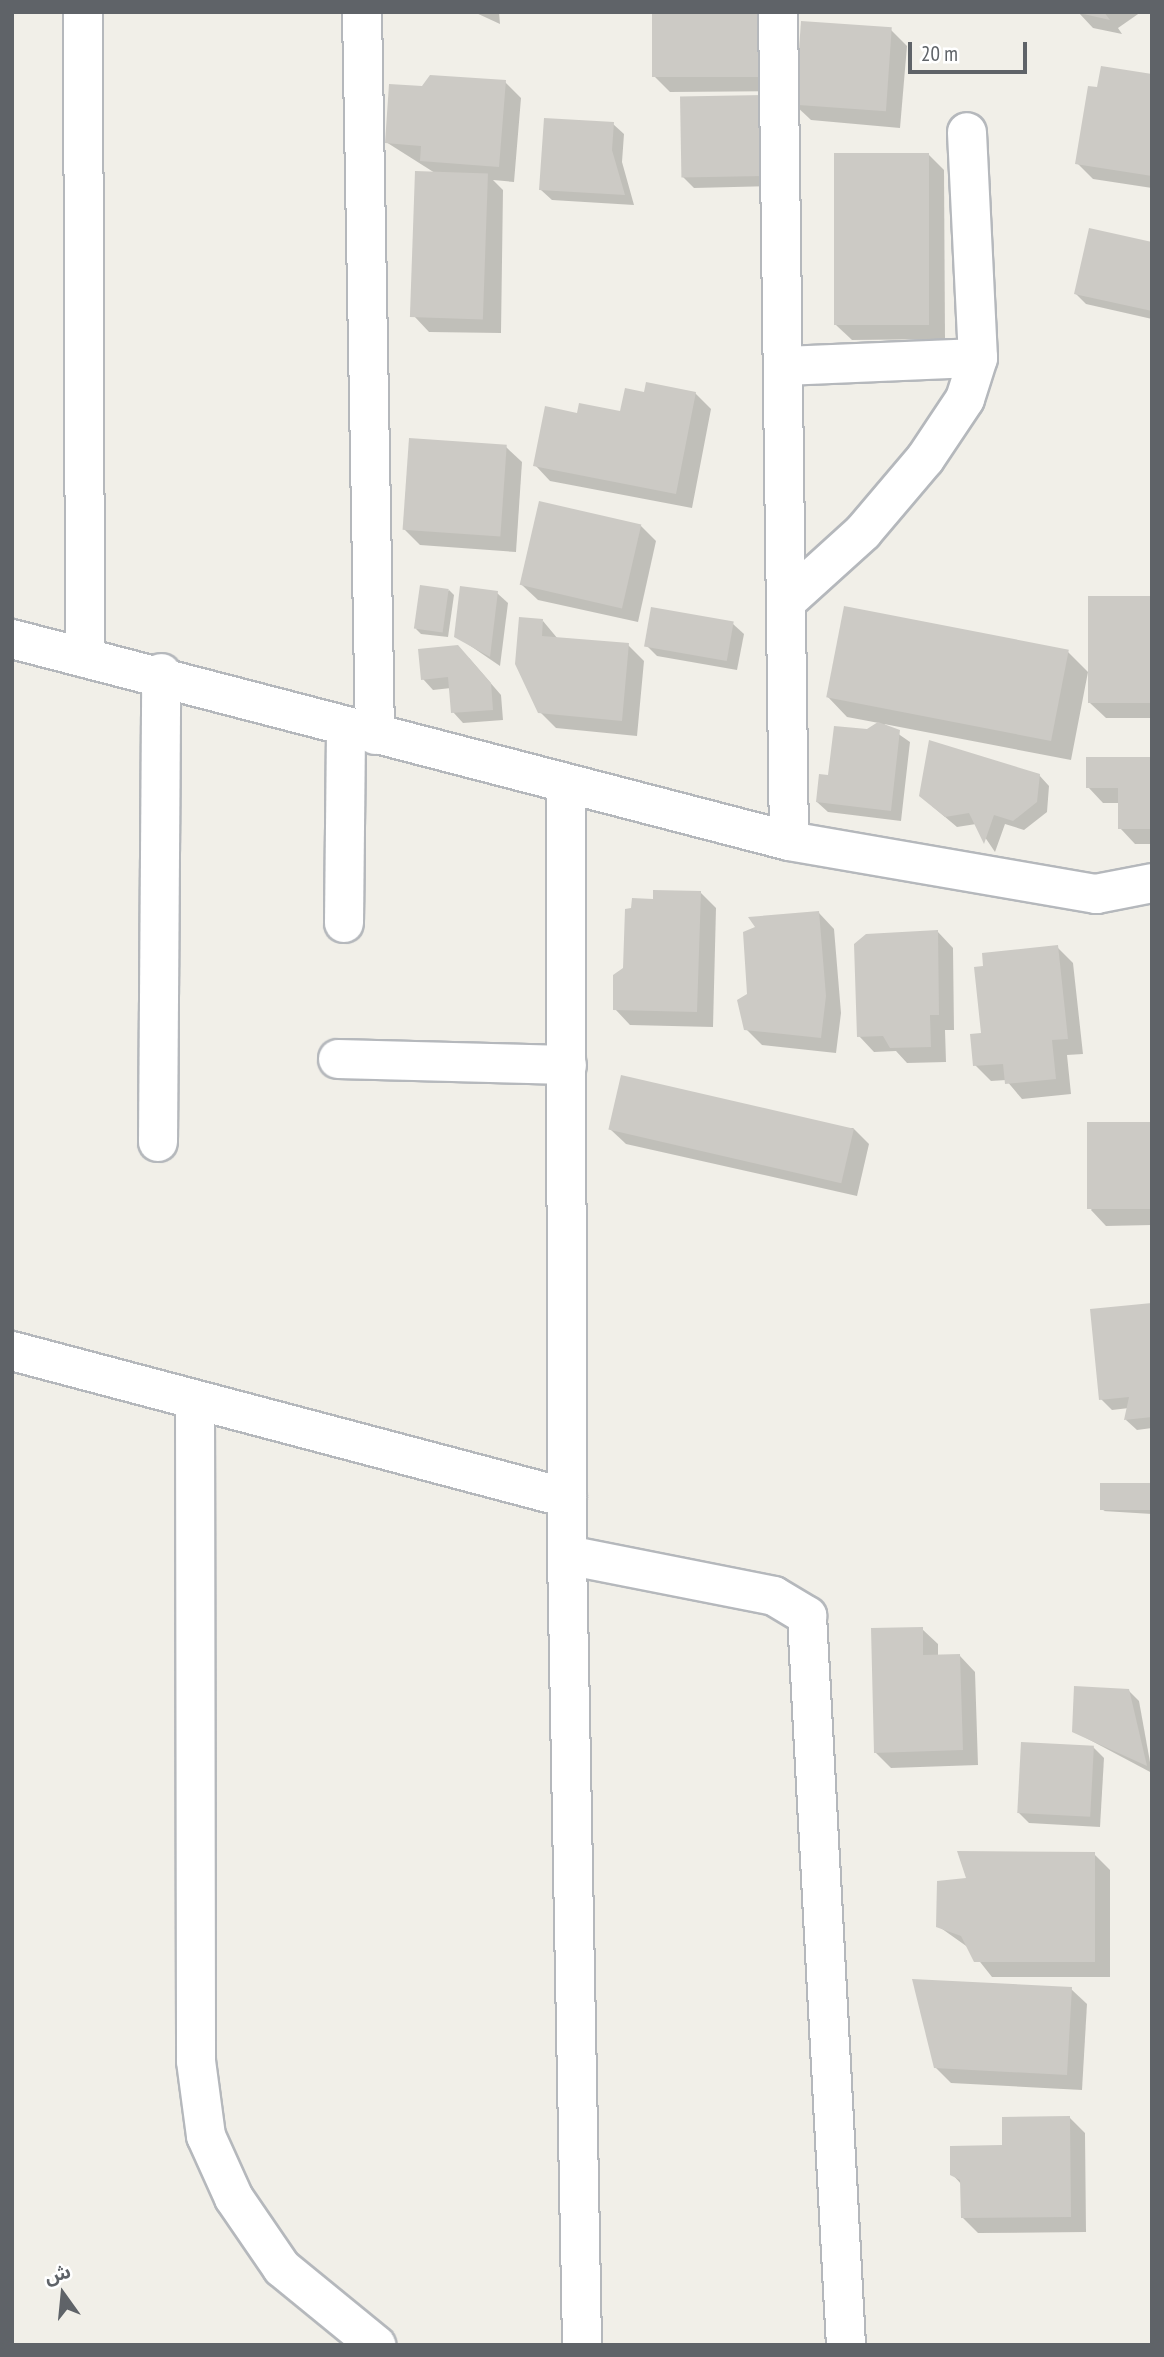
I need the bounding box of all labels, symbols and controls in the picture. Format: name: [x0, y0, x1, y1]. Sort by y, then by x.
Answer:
scale bar: [912, 28, 1031, 72]
text: 20 m: [921, 40, 958, 67]
north arrow: [28, 2259, 98, 2329]
text: ش: [42, 2259, 73, 2289]

